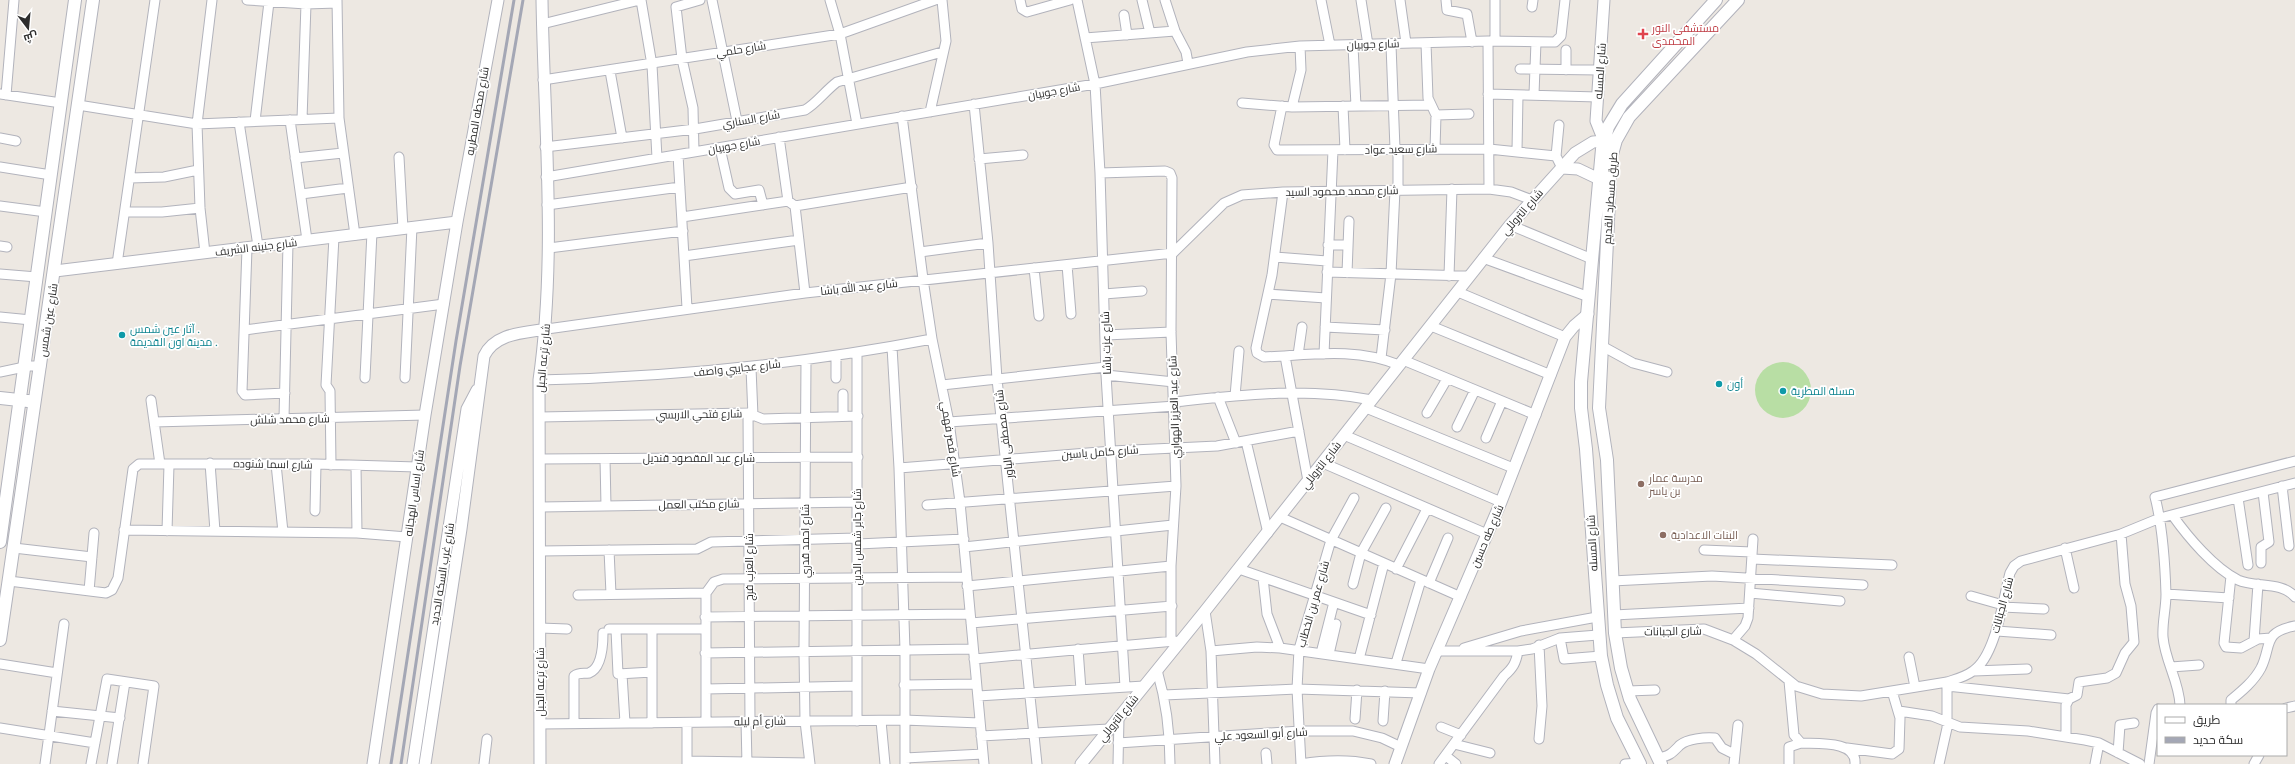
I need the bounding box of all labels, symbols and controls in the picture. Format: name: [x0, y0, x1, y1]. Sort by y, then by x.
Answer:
north arrow: [8, 8, 48, 48]
place label: مستشفى النور المحمدى: [1651, 22, 1719, 48]
marker: مستشفى النور المحمدى: [1637, 28, 1649, 40]
text: ش: [22, 29, 39, 45]
street label: شارع جوبيان: [1346, 37, 1400, 53]
street label: شارع حلمي: [715, 39, 767, 62]
street label: شارع المسله: [1592, 42, 1610, 100]
street label: شارع محطه المطريه: [463, 66, 493, 157]
street label: شارع جوبيان: [1027, 80, 1082, 103]
street label: شارع السناري: [721, 108, 781, 133]
street label: شارع جوبيان: [707, 134, 762, 157]
street label: شارع سعيد عواد: [1365, 142, 1437, 158]
street label: طريق مسطرد القديم: [1601, 151, 1621, 245]
street label: شارع محمد محمود السيد: [1285, 184, 1399, 200]
street label: شارع التروللي: [1499, 187, 1547, 239]
street label: شارع جنينه الشريف: [214, 236, 298, 260]
street label: شارع عبد الله باشا: [820, 275, 898, 299]
street label: شارع عين شمس: [36, 283, 62, 358]
street label: شارع عزت باشا: [1099, 311, 1115, 375]
place label: آثار عين شمس . مدينة اون القديمة .: [130, 323, 218, 349]
street label: شارع ترعه الجبل: [534, 323, 554, 393]
marker: آثار عين شمس . مدينة اون القديمة .: [117, 330, 127, 340]
street label: شارع عبد العزيز الهواري: [1166, 355, 1185, 459]
street label: شارع عجايبي واصف: [693, 357, 781, 382]
place label: أون: [1727, 377, 1743, 391]
marker: أون: [1714, 379, 1724, 389]
place label: مسلة المطرية: [1791, 385, 1855, 398]
marker: مسلة المطرية: [1778, 386, 1788, 396]
street label: شارع مصطفى الياور: [993, 389, 1017, 480]
street label: شارع قصر فهمي: [936, 400, 963, 478]
street label: شارع فتحي الاربسي: [656, 407, 742, 424]
street label: شارع محمد شلش: [250, 412, 330, 428]
street label: شارع التروللي: [1299, 439, 1346, 493]
street label: شارع كامل ياسين: [1061, 443, 1139, 463]
street label: شارع اساس الهجانه: [402, 449, 428, 537]
street label: شارع عبد المقصود قنديل: [643, 452, 755, 466]
street label: شارع اسما شنوده: [233, 457, 313, 473]
place label: مدرسة عمار بن ياسر: [1648, 472, 1703, 498]
marker: مدرسة عمار بن ياسر: [1636, 479, 1646, 489]
street label: شارع جابر شمس الدين: [851, 488, 865, 586]
street label: شارع مكتب العمل: [658, 497, 740, 513]
street label: شارع طه حسين: [1468, 503, 1508, 570]
street label: شارع احمد قدري: [799, 504, 814, 578]
street label: شارع المسله: [1585, 514, 1601, 571]
street label: شارع غرب السكه الحديد: [428, 522, 458, 626]
place label: البنات الاعدادية: [1671, 529, 1738, 542]
marker: البنات الاعدادية: [1658, 530, 1668, 540]
street label: شارع العزب فرج: [743, 533, 757, 601]
street label: شارع عمر بن الخطاب: [1295, 559, 1333, 649]
street label: شارع الجبانات: [1989, 576, 2017, 635]
street label: شارع الجبانات: [1644, 624, 1702, 640]
street label: شارع ترعه الجبل: [534, 647, 548, 717]
street label: شارع التروللي: [1095, 692, 1143, 746]
legend: [2157, 704, 2287, 756]
text: طريق: [2193, 713, 2221, 727]
street label: شارع أم ليله: [734, 714, 786, 729]
street label: شارع أبو السعود علي: [1214, 725, 1308, 745]
text: سكة حديد: [2193, 733, 2243, 747]

